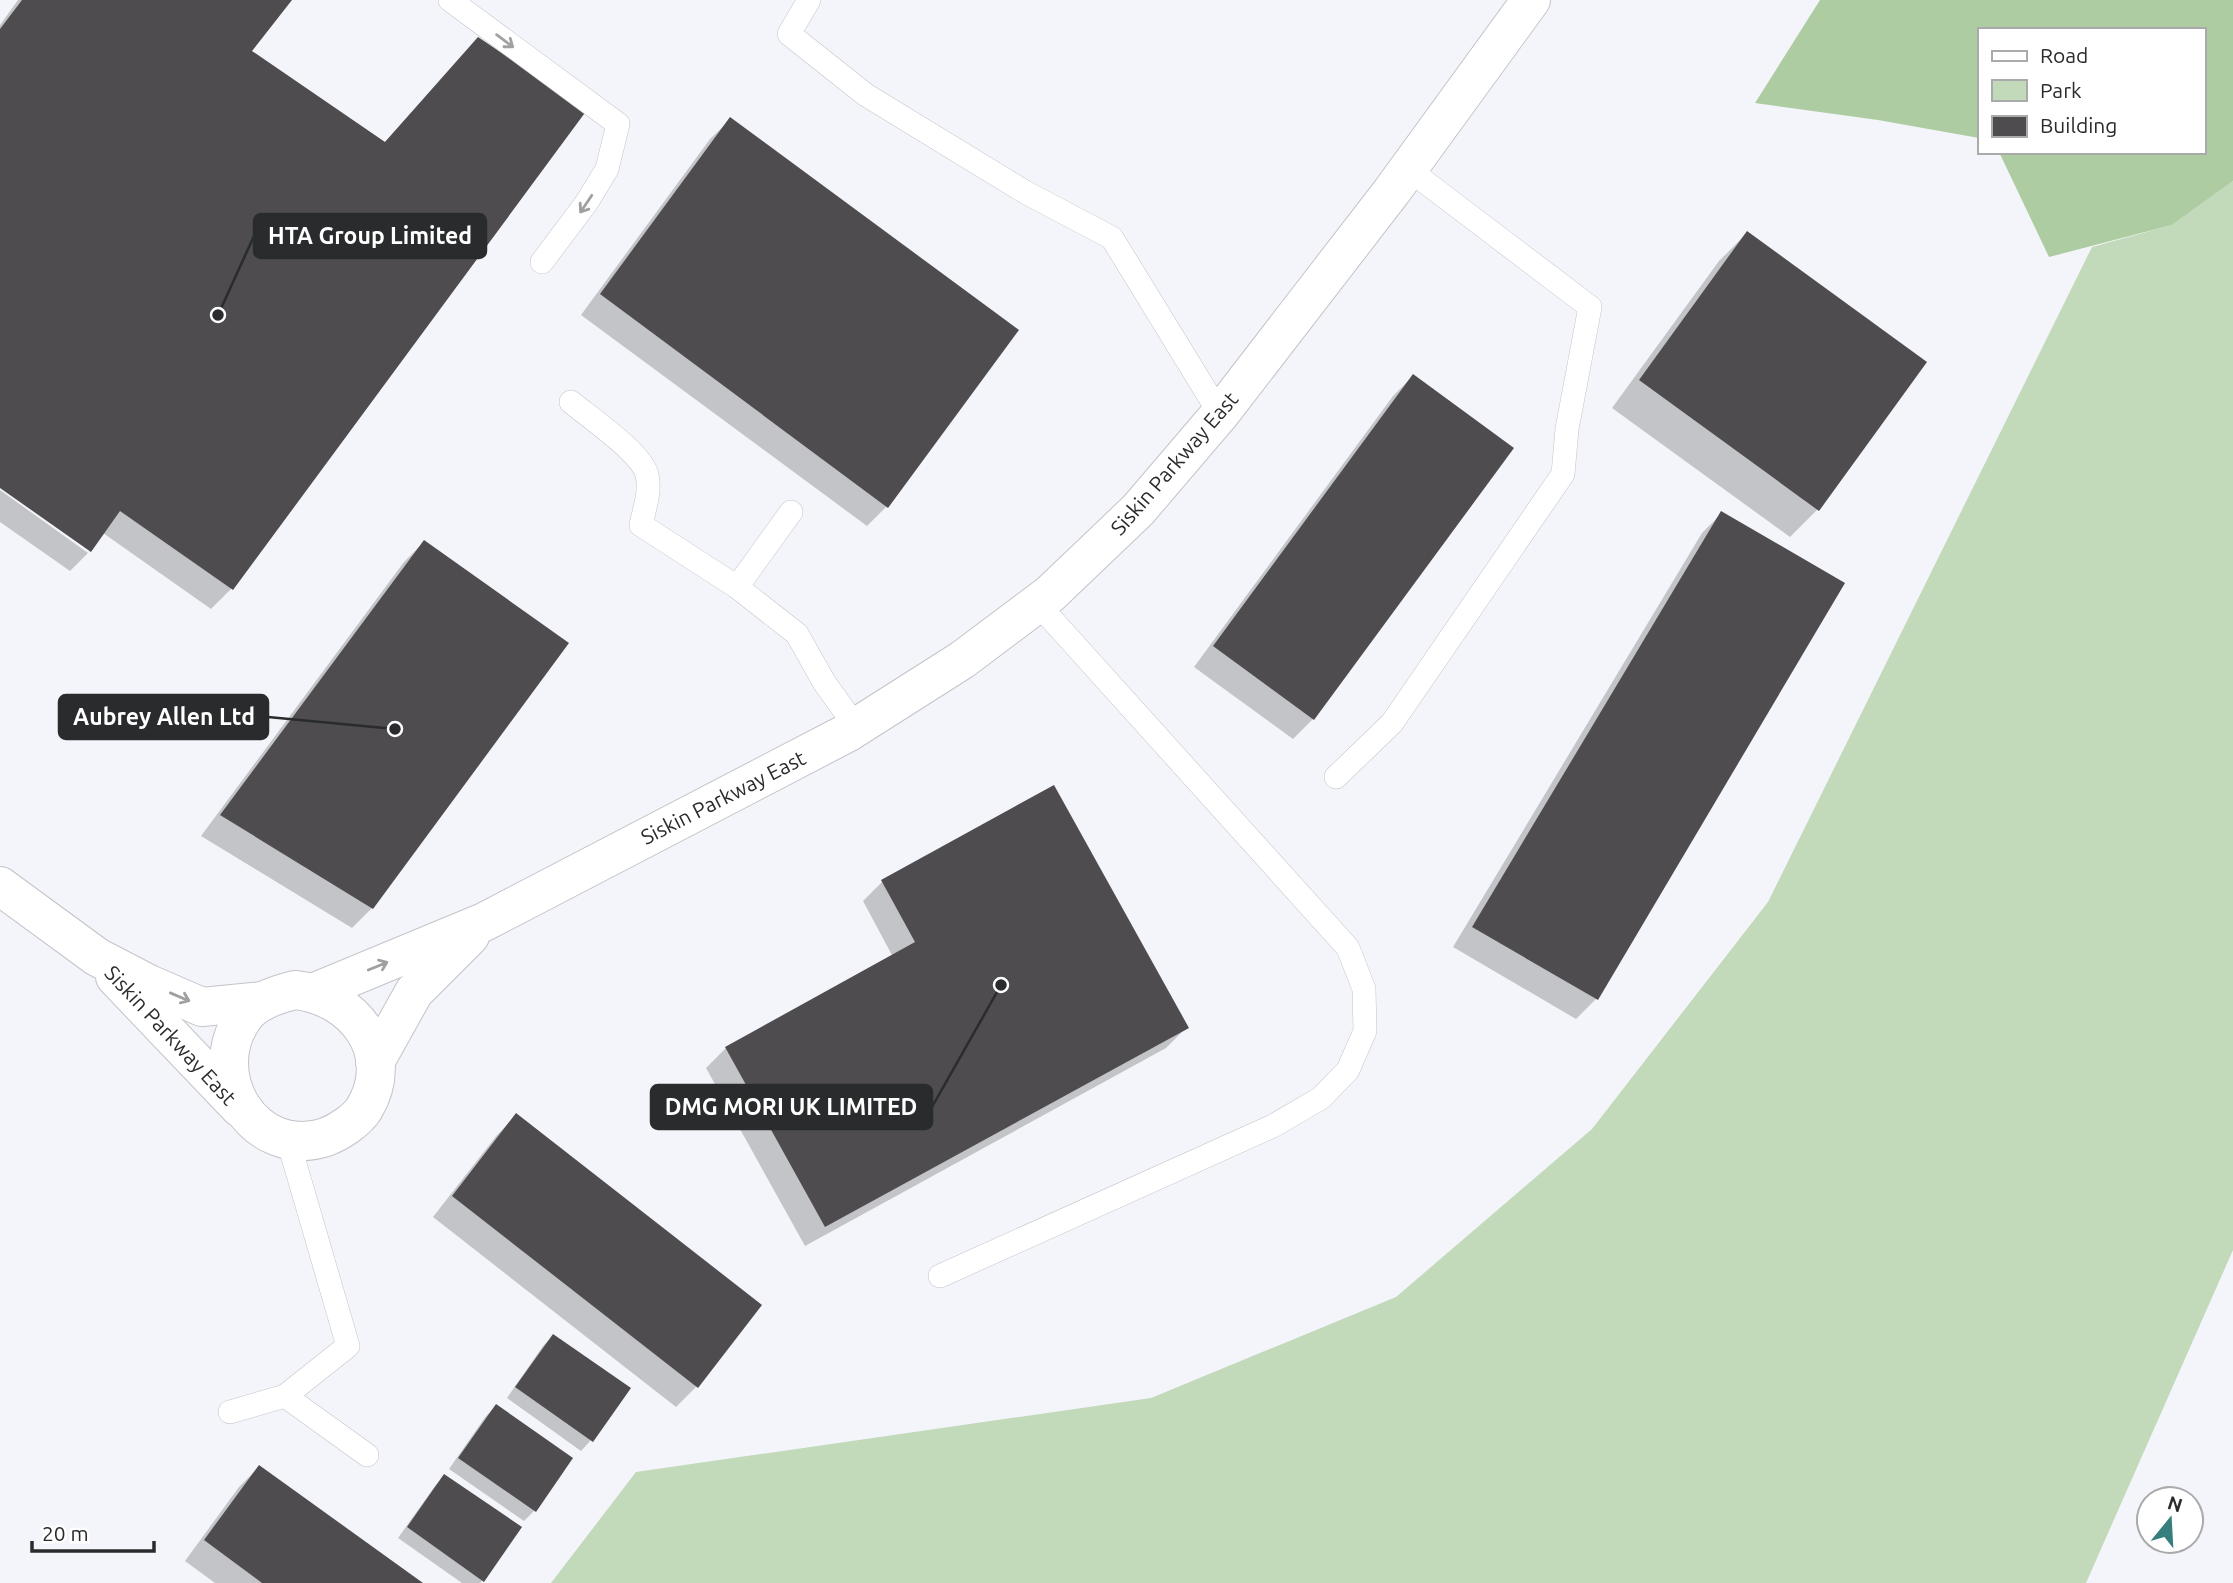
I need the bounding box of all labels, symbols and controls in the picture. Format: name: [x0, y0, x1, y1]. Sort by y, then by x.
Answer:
legend: [1978, 28, 2205, 154]
one-way arrow: [495, 33, 514, 48]
text: Road: [2040, 43, 2088, 67]
text: Park: [2040, 78, 2082, 102]
text: Building: [2040, 113, 2117, 137]
one-way arrow: [579, 193, 593, 213]
callout: HTA Group Limited: [254, 214, 486, 258]
text: HTA Group Limited: [268, 223, 472, 248]
street label: Siskin Parkway East: [1105, 387, 1243, 539]
callout: Aubrey Allen Ltd: [59, 695, 268, 739]
text: Aubrey Allen Ltd: [73, 704, 255, 729]
street label: Siskin Parkway East: [637, 745, 809, 849]
one-way arrow: [367, 958, 389, 971]
street label: Siskin Parkway East: [100, 960, 242, 1110]
one-way arrow: [169, 992, 190, 1005]
callout: DMG MORI UK LIMITED: [651, 1085, 932, 1129]
text: DMG MORI UK LIMITED: [665, 1094, 917, 1119]
north arrow: [2135, 1485, 2205, 1555]
text: N: [2165, 1491, 2185, 1516]
scale bar: [32, 1510, 154, 1554]
text: 20 m: [42, 1521, 89, 1545]

